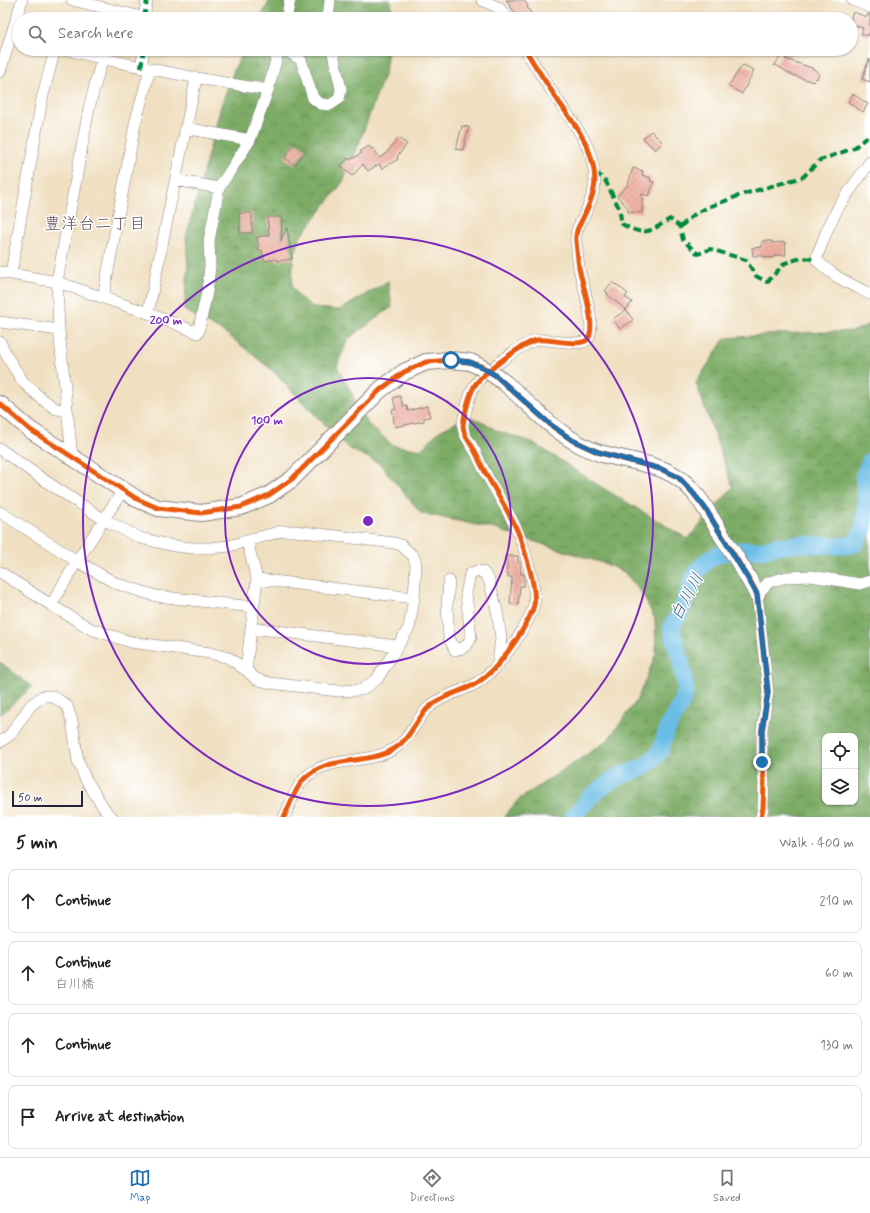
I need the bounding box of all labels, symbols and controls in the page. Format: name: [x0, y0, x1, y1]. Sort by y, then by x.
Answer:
search box: [12, 12, 858, 56]
icon: search: [26, 23, 48, 45]
text: Search here: [58, 24, 134, 44]
district label: 豊洋台二丁目: [44, 213, 146, 235]
text: 200 m: [150, 313, 183, 329]
route start: [442, 351, 460, 369]
text: 100 m: [251, 413, 284, 429]
centre of rings: [361, 514, 375, 528]
water label: 白川川: [665, 569, 709, 625]
map controls: [822, 733, 858, 805]
button: locate: [822, 733, 858, 769]
route end: [753, 753, 771, 771]
button: layers: [822, 769, 858, 805]
scale bar: [12, 789, 83, 808]
text: 50 m: [18, 791, 43, 805]
text: 5 min: [16, 832, 58, 854]
text: Walk · 400 m: [779, 835, 854, 852]
icon: ahead: [17, 890, 39, 912]
text: Continue: [55, 891, 111, 911]
text: 210 m: [819, 893, 853, 910]
text: Continue: [55, 953, 111, 973]
icon: ahead: [17, 962, 39, 984]
text: 60 m: [825, 965, 853, 982]
text: 白川橋: [55, 976, 94, 993]
icon: ahead: [17, 1034, 39, 1056]
text: Continue: [55, 1035, 111, 1055]
text: 130 m: [820, 1037, 853, 1054]
icon: arrive: [17, 1106, 39, 1128]
text: Arrive at destination: [55, 1107, 184, 1127]
tab: Map: [129, 1167, 151, 1205]
tab: Directions: [409, 1167, 455, 1205]
tab: Saved: [713, 1167, 741, 1205]

